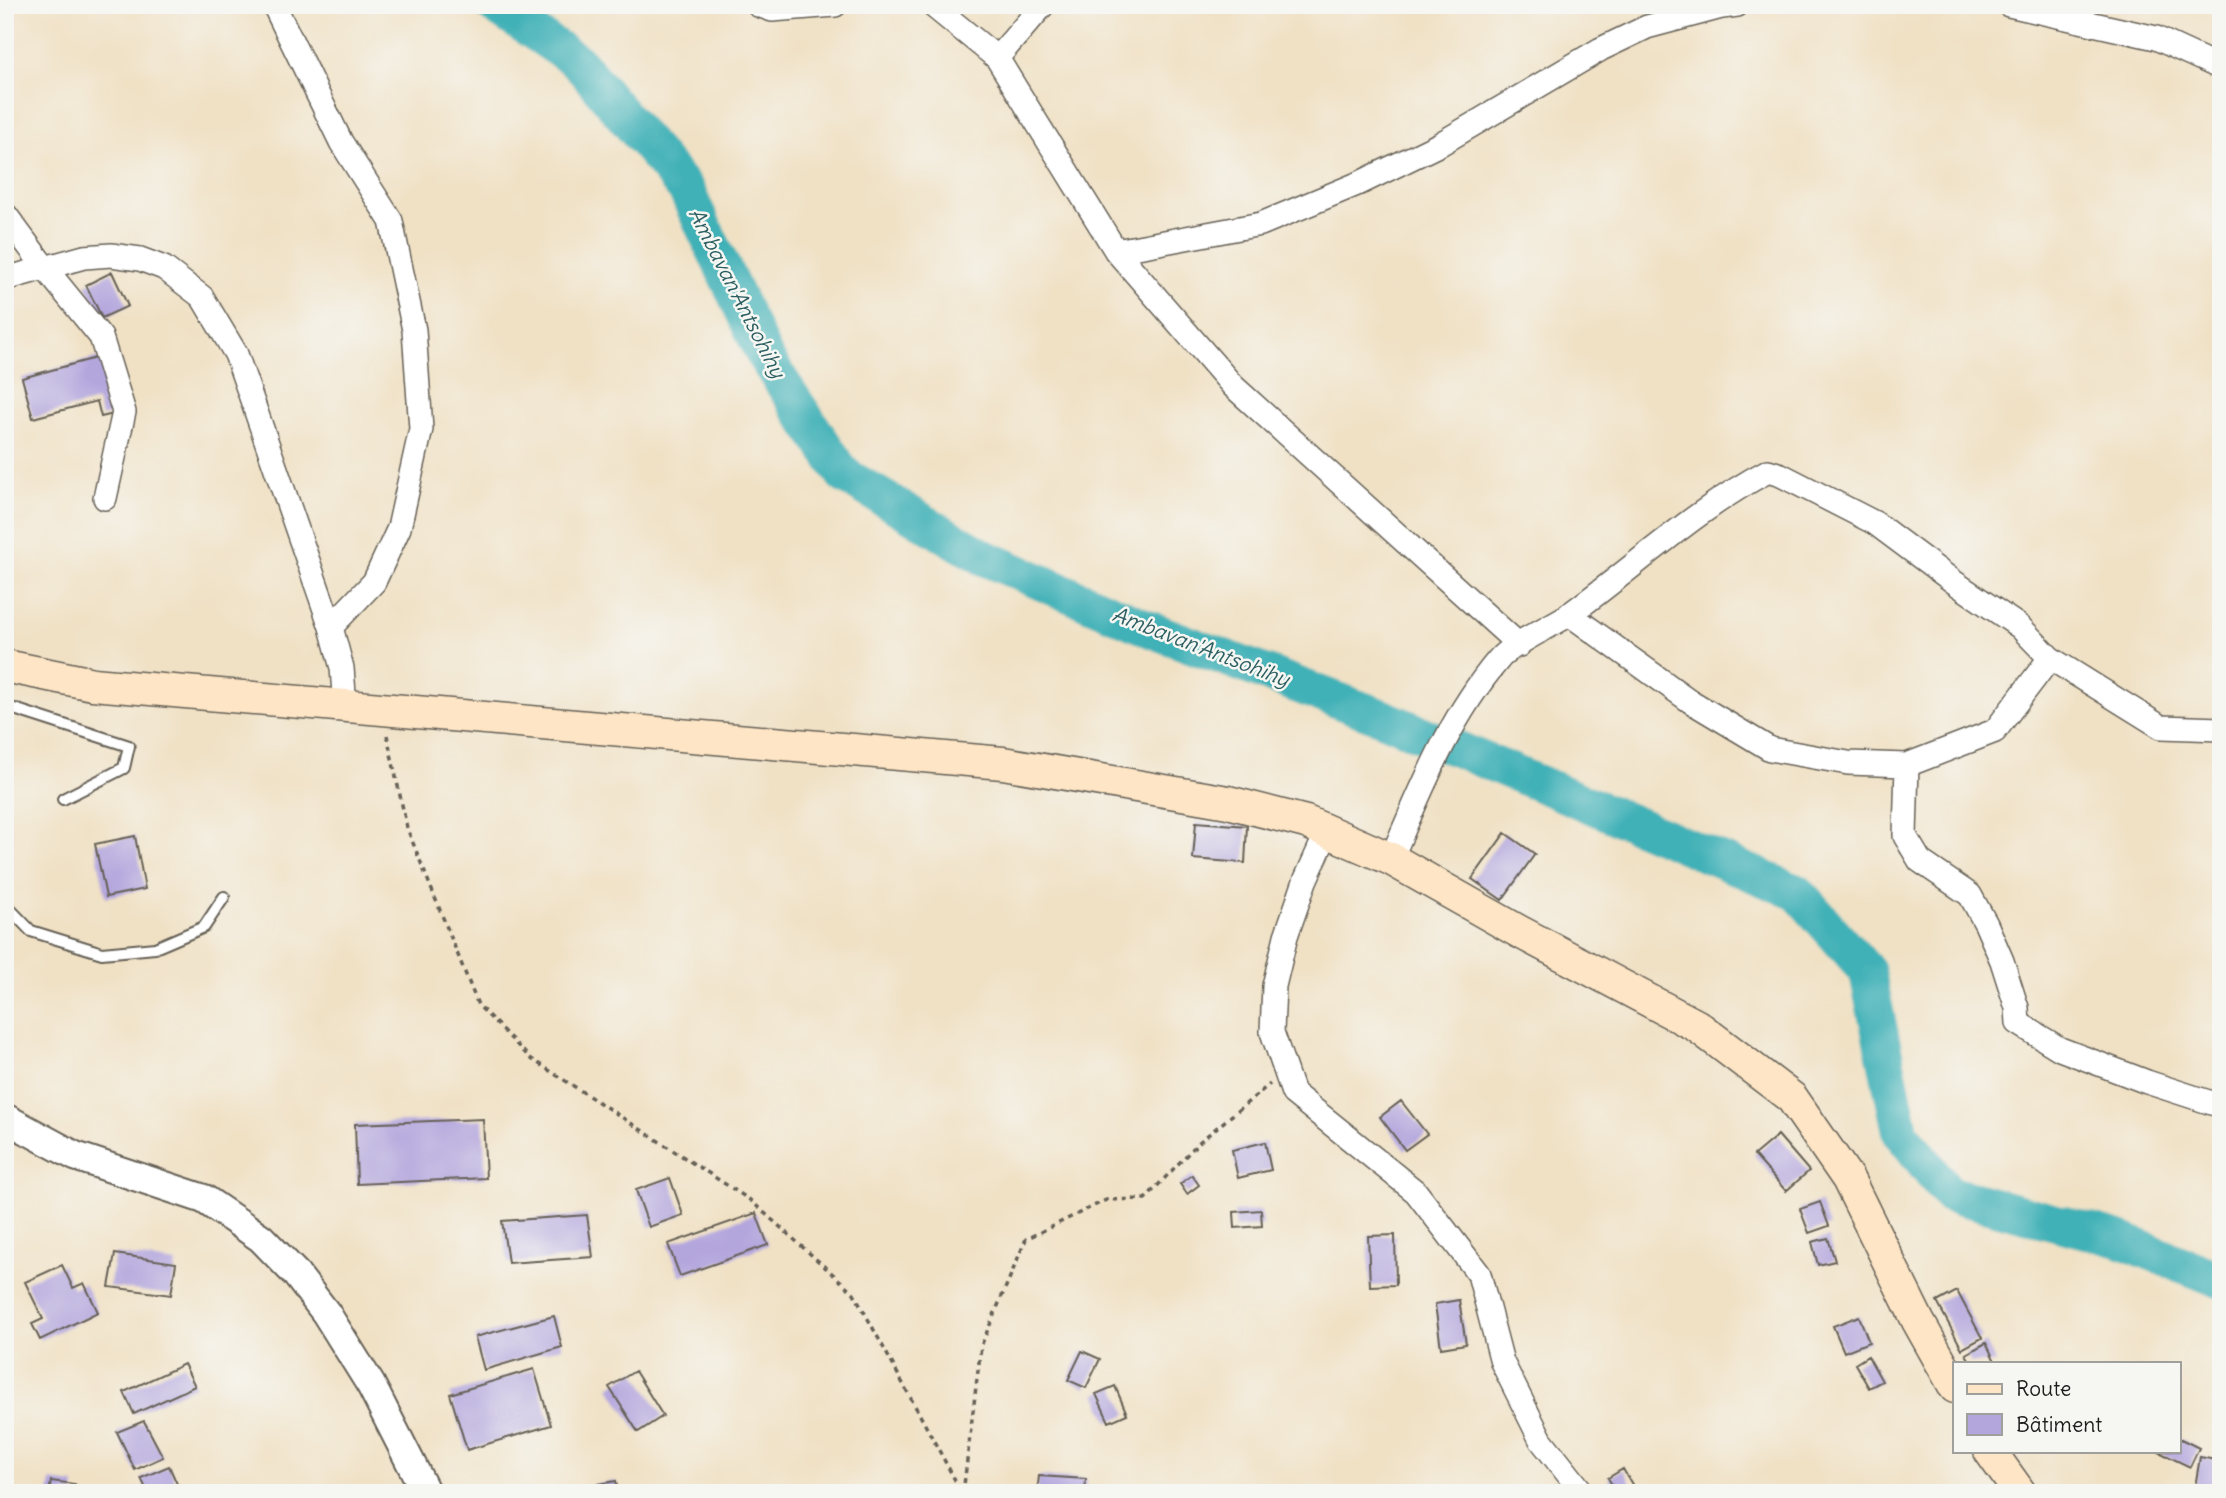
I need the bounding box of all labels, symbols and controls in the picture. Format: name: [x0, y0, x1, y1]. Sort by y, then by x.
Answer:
water label: Ambavan'Antsohihy: [683, 203, 793, 384]
water label: Ambavan'Antsohihy: [1109, 600, 1295, 693]
legend: [1953, 1362, 2180, 1452]
text: Route: [2016, 1375, 2071, 1402]
text: Bâtiment: [2016, 1411, 2102, 1438]

